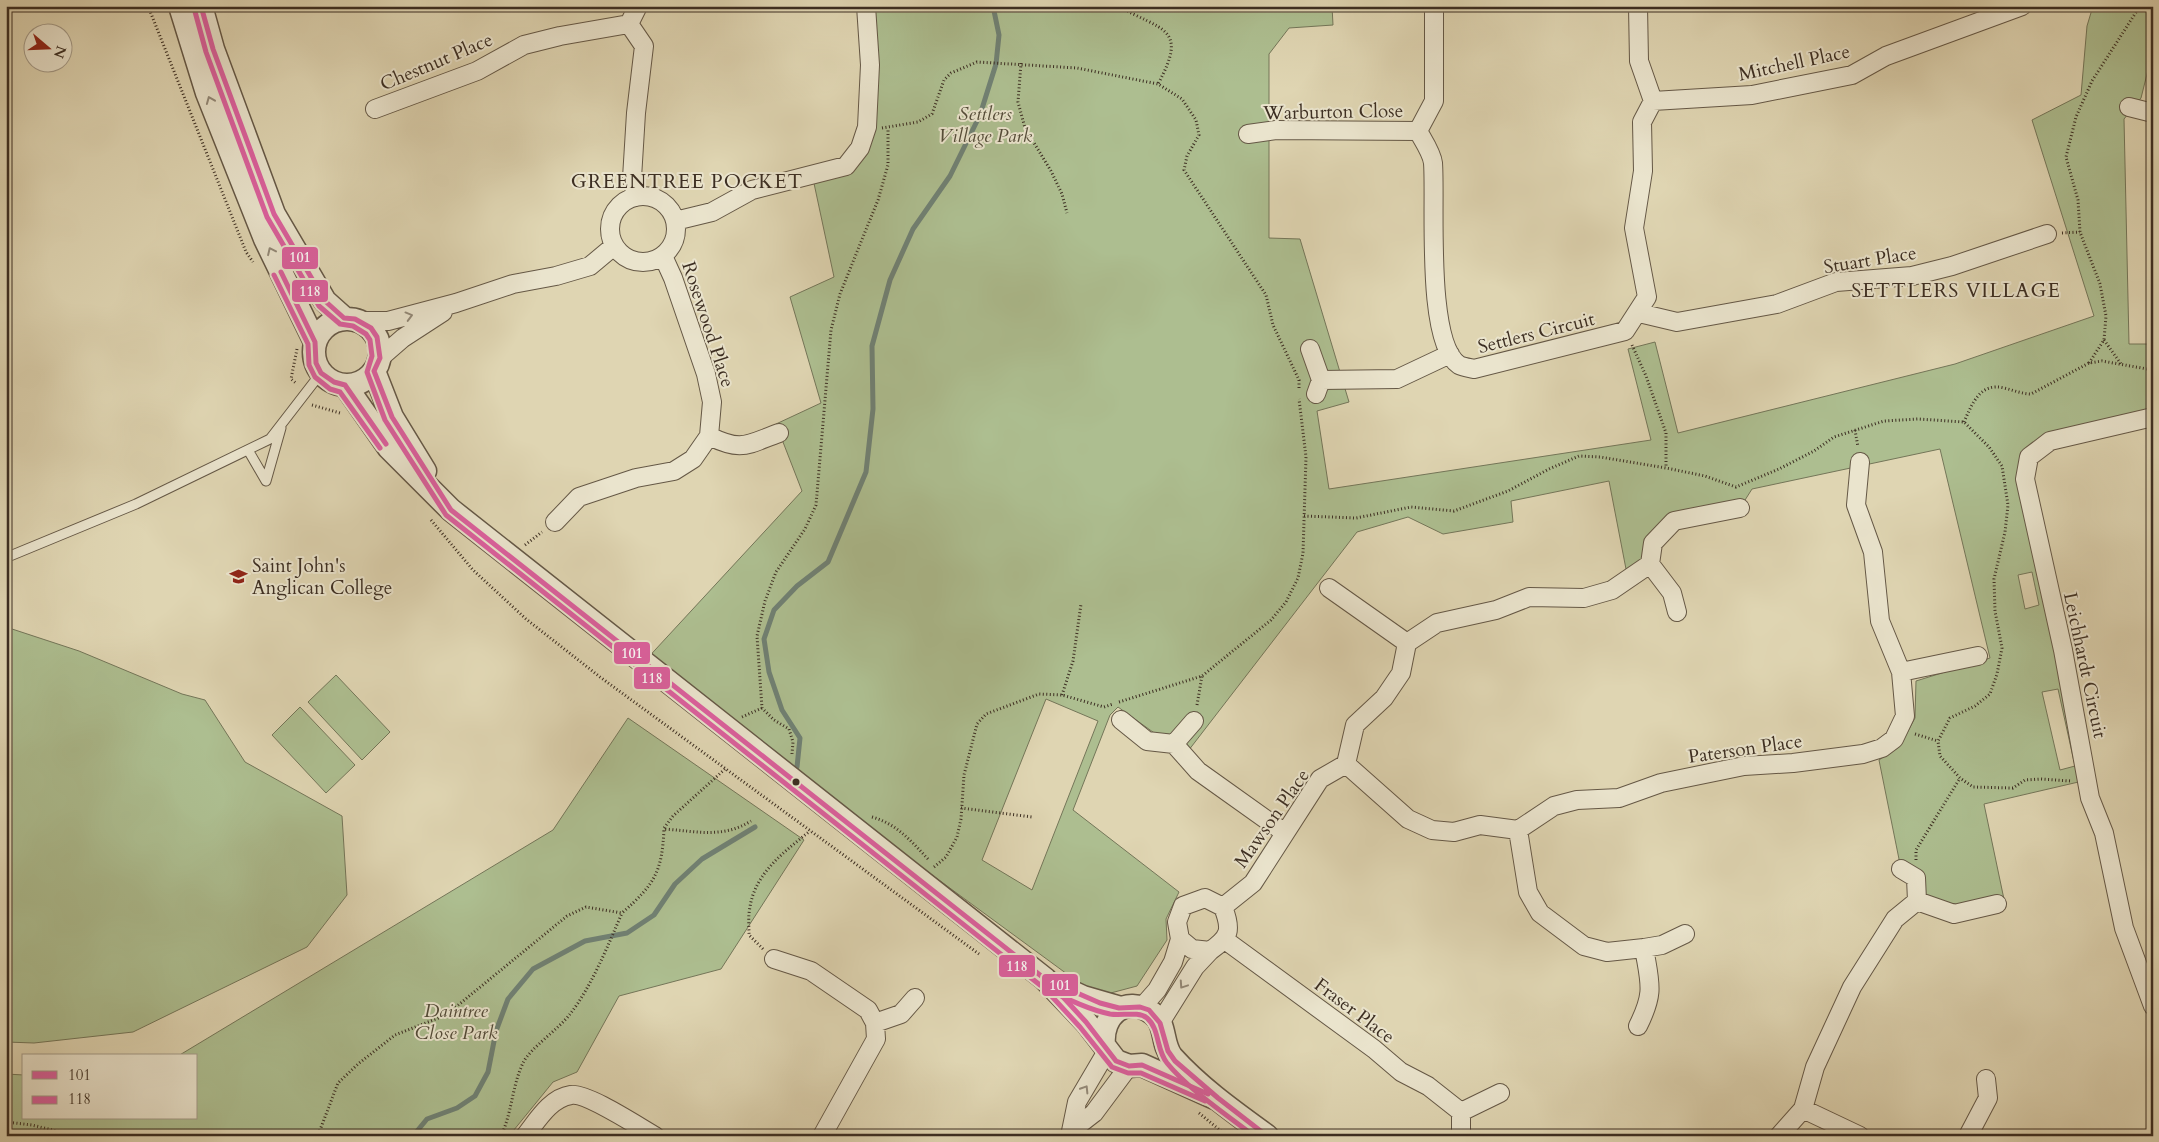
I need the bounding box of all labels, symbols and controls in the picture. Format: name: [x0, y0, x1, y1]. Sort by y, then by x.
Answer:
north arrow: [22, 22, 72, 72]
street label: Chestnut Place: [376, 27, 497, 97]
street label: Mitchell Place: [1736, 38, 1852, 87]
text: N: [49, 43, 71, 61]
one-way arrow: [206, 97, 216, 105]
street label: Warburton Close: [1262, 98, 1403, 126]
park label: Settlers Village Park: [938, 101, 1033, 149]
district label: GREENTREE POCKET: [571, 168, 803, 195]
street label: Stuart Place: [1822, 240, 1919, 280]
line badge: 101: [281, 246, 319, 270]
one-way arrow: [267, 247, 277, 256]
text: 101: [289, 248, 311, 267]
street label: Rosewood Place: [675, 258, 741, 391]
district label: SETTLERS VILLAGE: [1851, 277, 2061, 304]
line badge: 118: [291, 279, 329, 303]
text: 118: [299, 282, 321, 301]
street label: Settlers Circuit: [1475, 306, 1597, 360]
one-way arrow: [404, 311, 413, 322]
place label: Saint John's Anglican College: [252, 553, 392, 601]
school or university icon: Saint John's Anglican College: [228, 566, 248, 586]
street label: Leichhardt Circuit: [2057, 590, 2113, 741]
line badge: 101: [613, 641, 651, 665]
text: 101: [621, 644, 643, 663]
line badge: 118: [633, 666, 671, 690]
text: 118: [641, 669, 663, 688]
street label: Paterson Place: [1686, 728, 1804, 770]
street label: Mawson Place: [1228, 764, 1316, 873]
unlabelled marker: [791, 777, 801, 787]
line badge: 118: [998, 954, 1036, 978]
text: 118: [1006, 957, 1028, 976]
street label: Fraser Place: [1309, 972, 1400, 1050]
line badge: 101: [1041, 973, 1079, 997]
text: 101: [1049, 976, 1071, 995]
one-way arrow: [1179, 979, 1189, 988]
park label: Daintree Close Park: [415, 998, 498, 1046]
legend: [22, 1054, 198, 1120]
text: 101: [68, 1065, 91, 1085]
one-way arrow: [1079, 1085, 1088, 1095]
text: 118: [68, 1089, 91, 1109]

